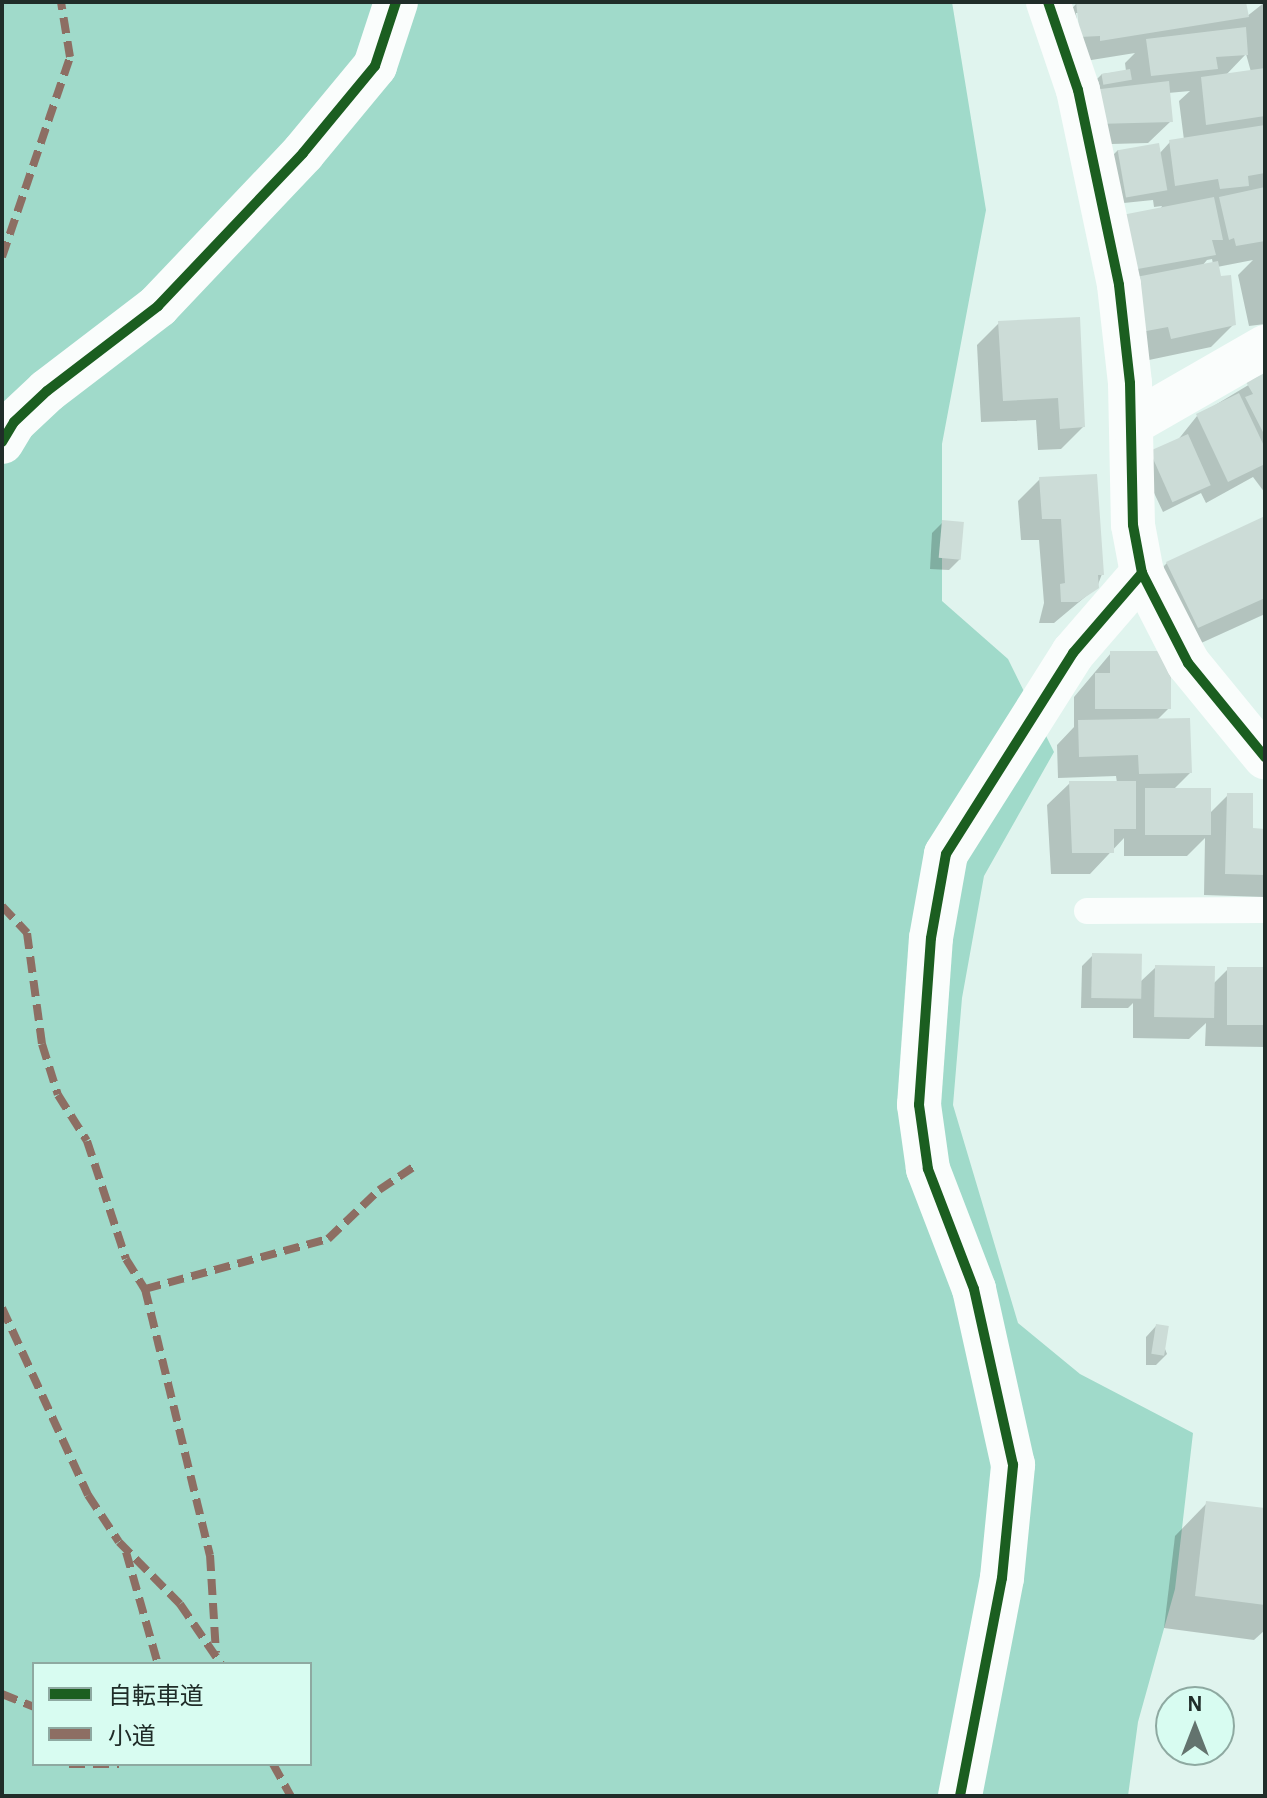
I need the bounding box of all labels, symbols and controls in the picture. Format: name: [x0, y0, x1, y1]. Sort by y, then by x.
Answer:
legend: [32, 1662, 312, 1766]
text: 自転車道: [108, 1685, 204, 1709]
north arrow: [1155, 1686, 1235, 1766]
text: N: [1187, 1693, 1203, 1715]
text: 小道: [108, 1725, 156, 1749]

